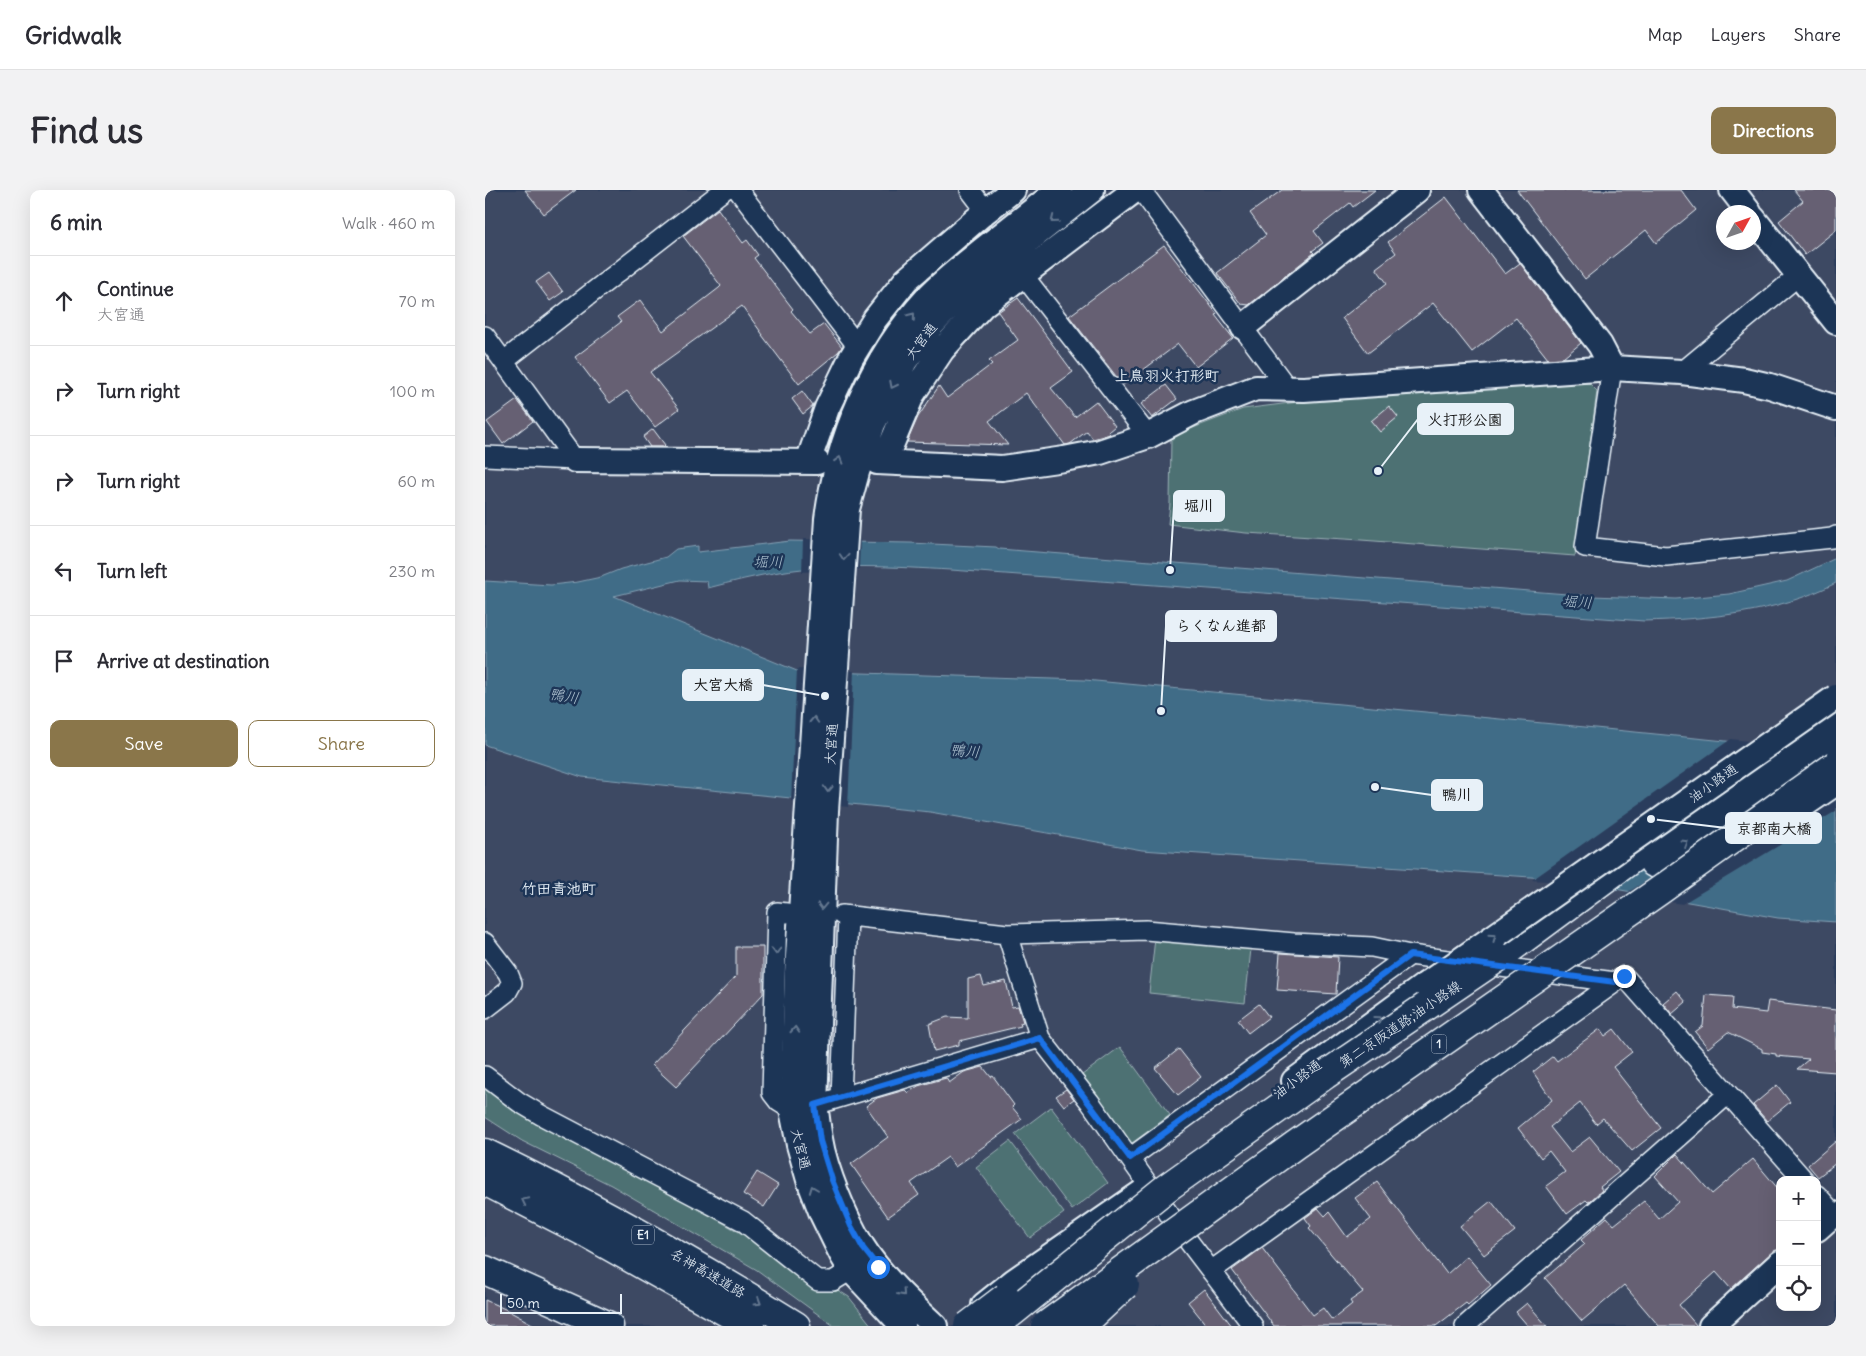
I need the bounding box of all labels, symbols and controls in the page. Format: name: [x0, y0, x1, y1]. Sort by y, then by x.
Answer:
text: Gridwalk: [25, 20, 122, 50]
text: Map: [1647, 23, 1682, 46]
text: Layers: [1710, 23, 1766, 46]
text: Share: [1794, 23, 1841, 46]
button: Directions: [1711, 107, 1836, 154]
text: Find us: [30, 108, 143, 152]
north arrow: [1716, 205, 1761, 250]
text: 6 min: [50, 209, 102, 236]
text: Walk · 460 m: [342, 213, 435, 233]
one-way arrow: [1050, 215, 1059, 224]
text: Continue: [97, 277, 174, 301]
icon: ahead: [50, 287, 78, 315]
text: 70 m: [399, 291, 435, 311]
text: 大宮通: [97, 304, 145, 324]
one-way arrow: [907, 313, 916, 322]
street label: 大宮通: [901, 319, 941, 363]
district label: 上鳥羽火打形町: [1114, 366, 1220, 385]
icon: right: [50, 377, 78, 405]
text: Turn right: [97, 379, 180, 403]
one-way arrow: [889, 380, 899, 389]
text: 100 m: [390, 381, 435, 401]
callout: 火打形公園: [1418, 404, 1513, 434]
text: 火打形公園: [1427, 410, 1503, 429]
one-way arrow: [833, 456, 843, 465]
icon: right: [50, 467, 78, 495]
text: Turn right: [97, 469, 180, 493]
text: 60 m: [397, 471, 435, 491]
callout: 堀川: [1174, 491, 1224, 521]
text: 堀川: [1184, 496, 1214, 515]
water label: 堀川: [753, 552, 783, 571]
one-way arrow: [838, 554, 849, 562]
icon: left: [50, 557, 78, 585]
text: Turn left: [97, 559, 167, 583]
text: 230 m: [389, 561, 435, 581]
water label: 堀川: [1561, 591, 1593, 612]
callout: らくなん進都: [1166, 611, 1276, 641]
text: らくなん進都: [1176, 616, 1266, 635]
icon: arrive: [50, 647, 78, 675]
text: Arrive at destination: [97, 649, 270, 673]
callout: 大宮大橋: [683, 670, 763, 700]
text: 大宮大橋: [693, 675, 753, 694]
water label: 鴨川: [548, 684, 580, 707]
one-way arrow: [809, 716, 820, 724]
button: Save: [50, 720, 238, 767]
button: Share: [248, 720, 435, 767]
street label: 大宮通: [821, 722, 841, 766]
water label: 鴨川: [949, 740, 981, 761]
street label: 油小路通: [1685, 760, 1741, 806]
callout: 鴨川: [1432, 780, 1482, 810]
text: 鴨川: [1442, 785, 1472, 804]
one-way arrow: [822, 786, 833, 794]
callout: 京都南大橋: [1726, 813, 1821, 843]
text: 京都南大橋: [1736, 819, 1812, 838]
one-way arrow: [1680, 840, 1689, 850]
district label: 竹田青池町: [521, 879, 597, 898]
one-way arrow: [817, 902, 828, 910]
one-way arrow: [1487, 934, 1497, 943]
one-way arrow: [771, 947, 781, 955]
route end: [1613, 965, 1636, 988]
street label: 第二京阪道路;油小路線: [1336, 976, 1464, 1072]
one-way arrow: [1372, 1016, 1382, 1025]
one-way arrow: [789, 1025, 800, 1033]
road number: 1: [1431, 1034, 1447, 1054]
street label: 油小路通: [1269, 1055, 1325, 1103]
street label: 大宮通: [787, 1126, 815, 1172]
map controls: [1776, 1176, 1821, 1311]
button: +: [1776, 1176, 1821, 1221]
one-way arrow: [809, 1185, 819, 1194]
one-way arrow: [521, 1197, 530, 1207]
button: −: [1776, 1221, 1821, 1266]
road number: E1: [632, 1226, 654, 1244]
street label: 名神高速道路: [667, 1244, 749, 1302]
route start: [867, 1256, 890, 1279]
button: locate: [1776, 1266, 1821, 1311]
one-way arrow: [896, 1287, 905, 1296]
scale bar: [500, 1291, 623, 1314]
text: 50 m: [507, 1294, 540, 1312]
one-way arrow: [753, 1296, 762, 1306]

